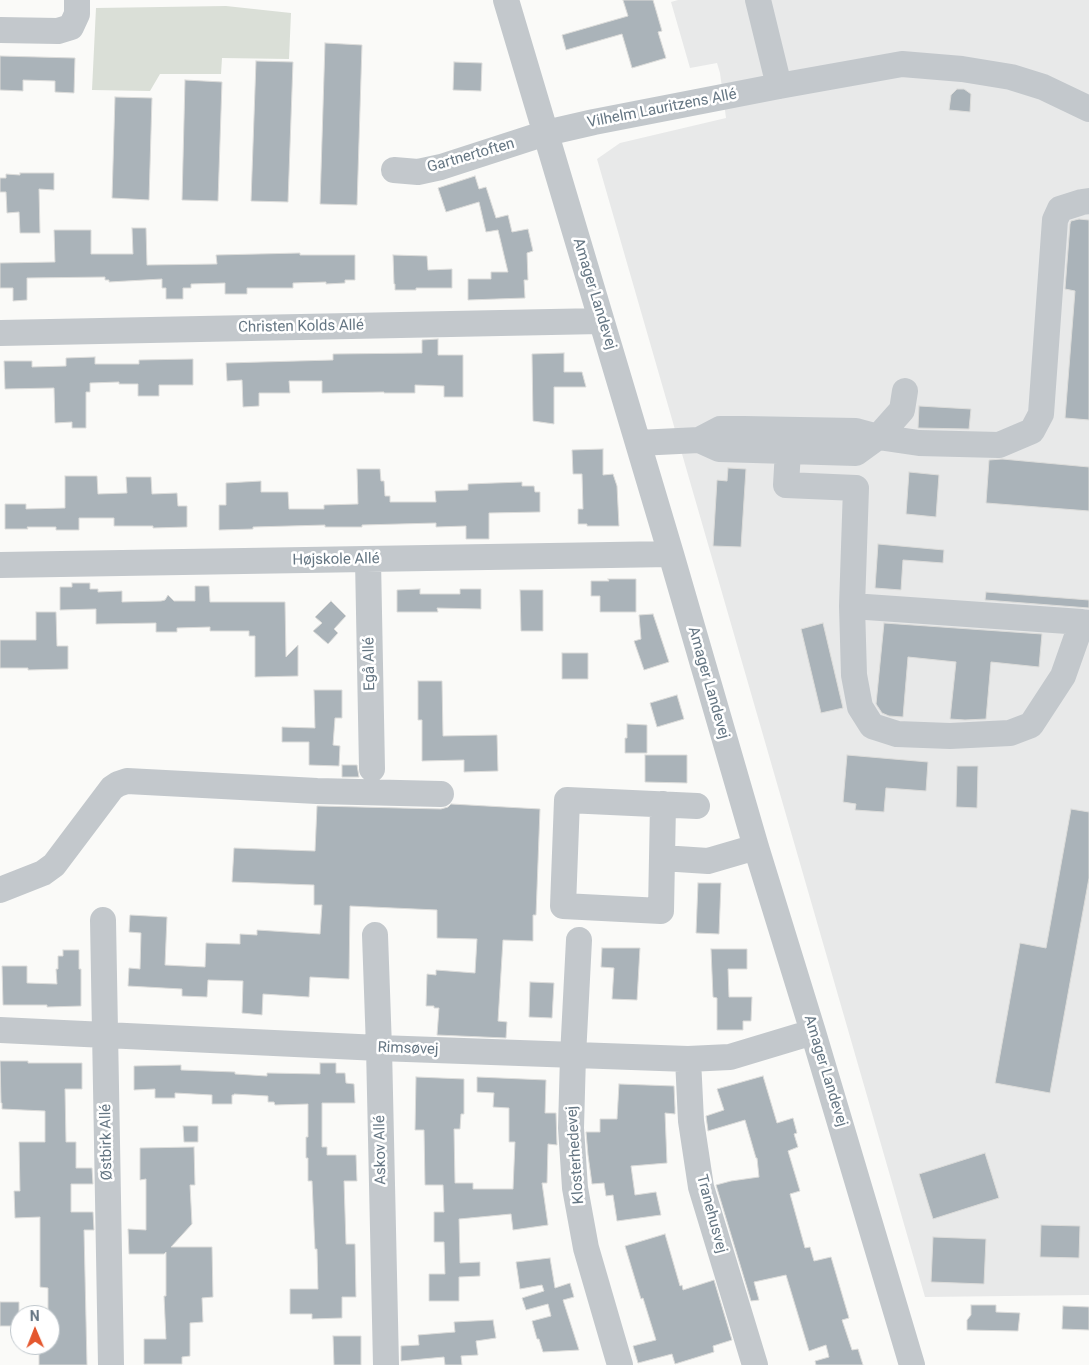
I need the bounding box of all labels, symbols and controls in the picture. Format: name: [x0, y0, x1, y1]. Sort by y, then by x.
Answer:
street label: Vilhelm Lauritzens Allé: [586, 86, 738, 132]
street label: Gartnertoften: [425, 135, 517, 177]
street label: Amager Landevej: [568, 236, 620, 352]
street label: Christen Kolds Allé: [238, 317, 364, 337]
street label: Højskole Allé: [292, 550, 380, 570]
street label: Amager Landevej: [683, 625, 733, 741]
street label: Egå Allé: [361, 637, 379, 691]
street label: Amager Landevej: [799, 1013, 851, 1129]
street label: Rimsøvej: [377, 1039, 439, 1059]
street label: Østbirk Allé: [97, 1104, 117, 1180]
street label: Klosterhedevej: [564, 1105, 588, 1205]
street label: Askov Allé: [371, 1115, 391, 1185]
street label: Tranehusvej: [692, 1173, 730, 1255]
north arrow: [10, 1305, 60, 1355]
text: N: [30, 1308, 40, 1324]

